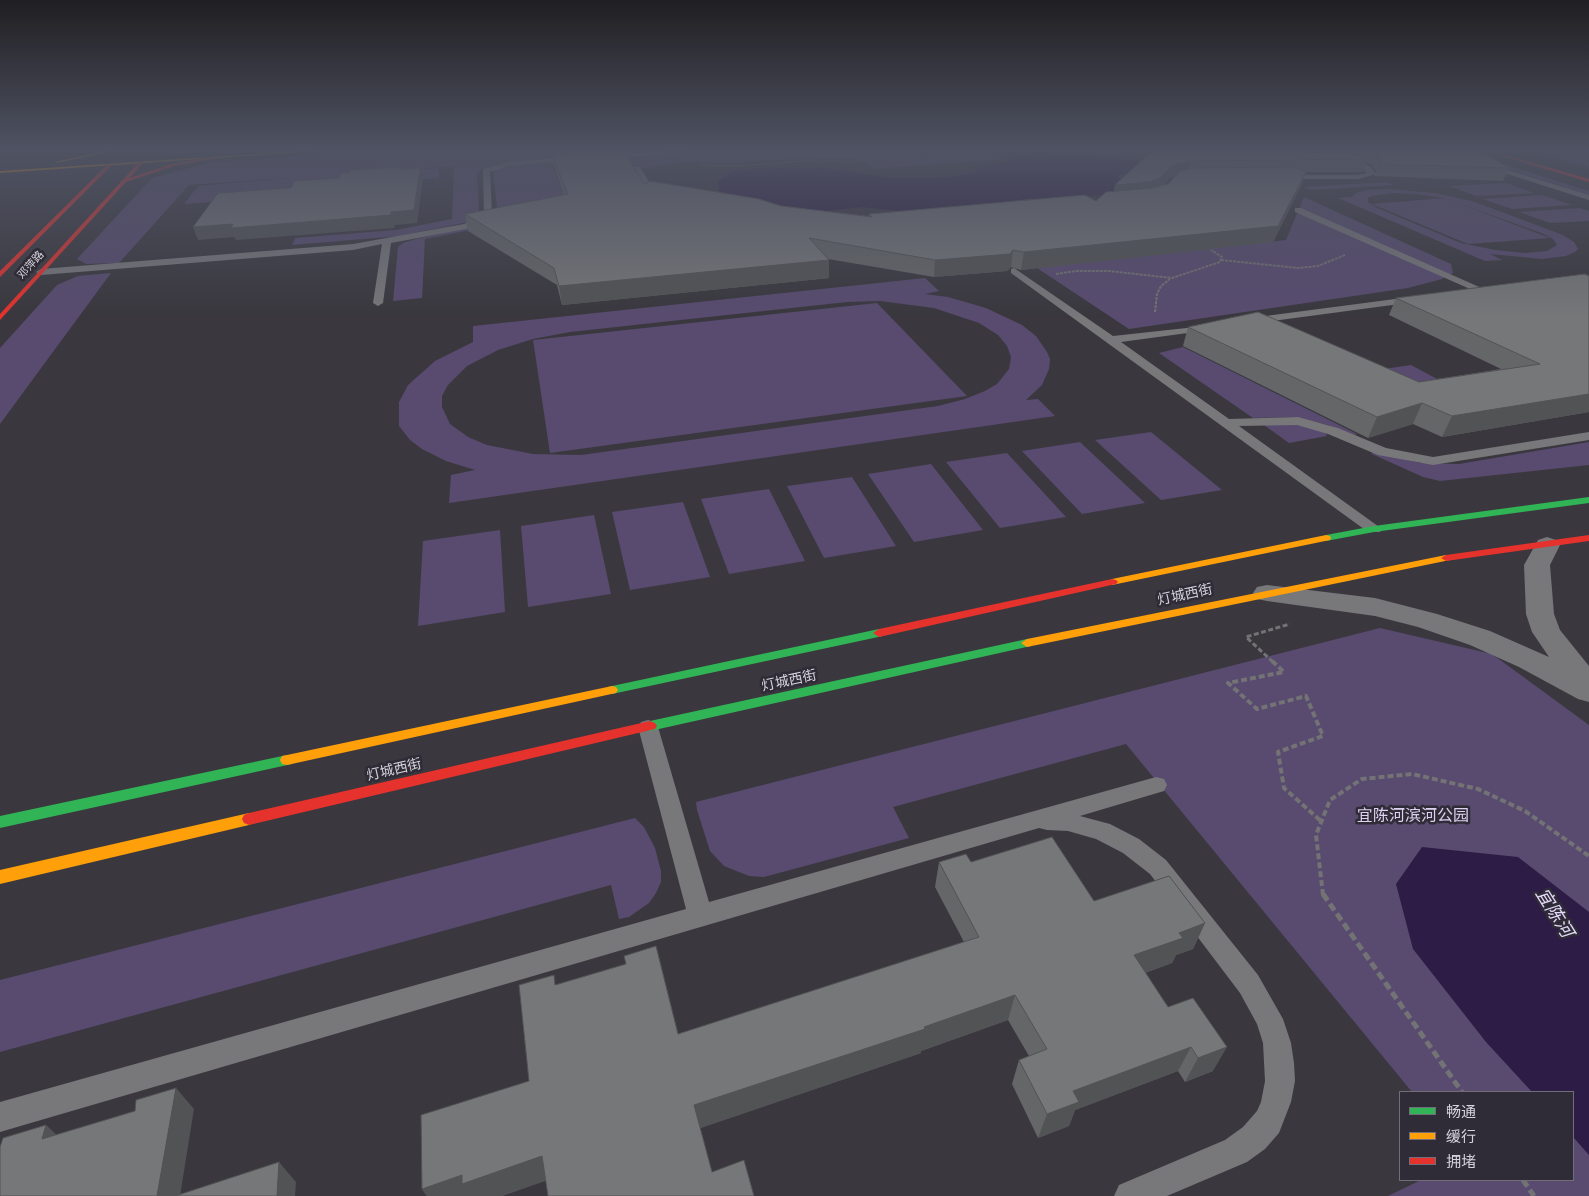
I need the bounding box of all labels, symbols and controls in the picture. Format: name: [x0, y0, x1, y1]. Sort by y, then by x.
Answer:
street label: 邓萍路: [15, 248, 47, 282]
street label: 灯城西街: [1156, 581, 1214, 609]
street label: 灯城西街: [760, 667, 818, 695]
street label: 灯城西街: [365, 756, 423, 784]
park label: 宜陈河滨河公园: [1357, 806, 1469, 826]
water label: 宜陈河: [1531, 884, 1577, 942]
legend: [1399, 1091, 1574, 1181]
text: 畅通: [1446, 1103, 1476, 1121]
text: 缓行: [1446, 1128, 1476, 1146]
text: 拥堵: [1446, 1153, 1476, 1171]

